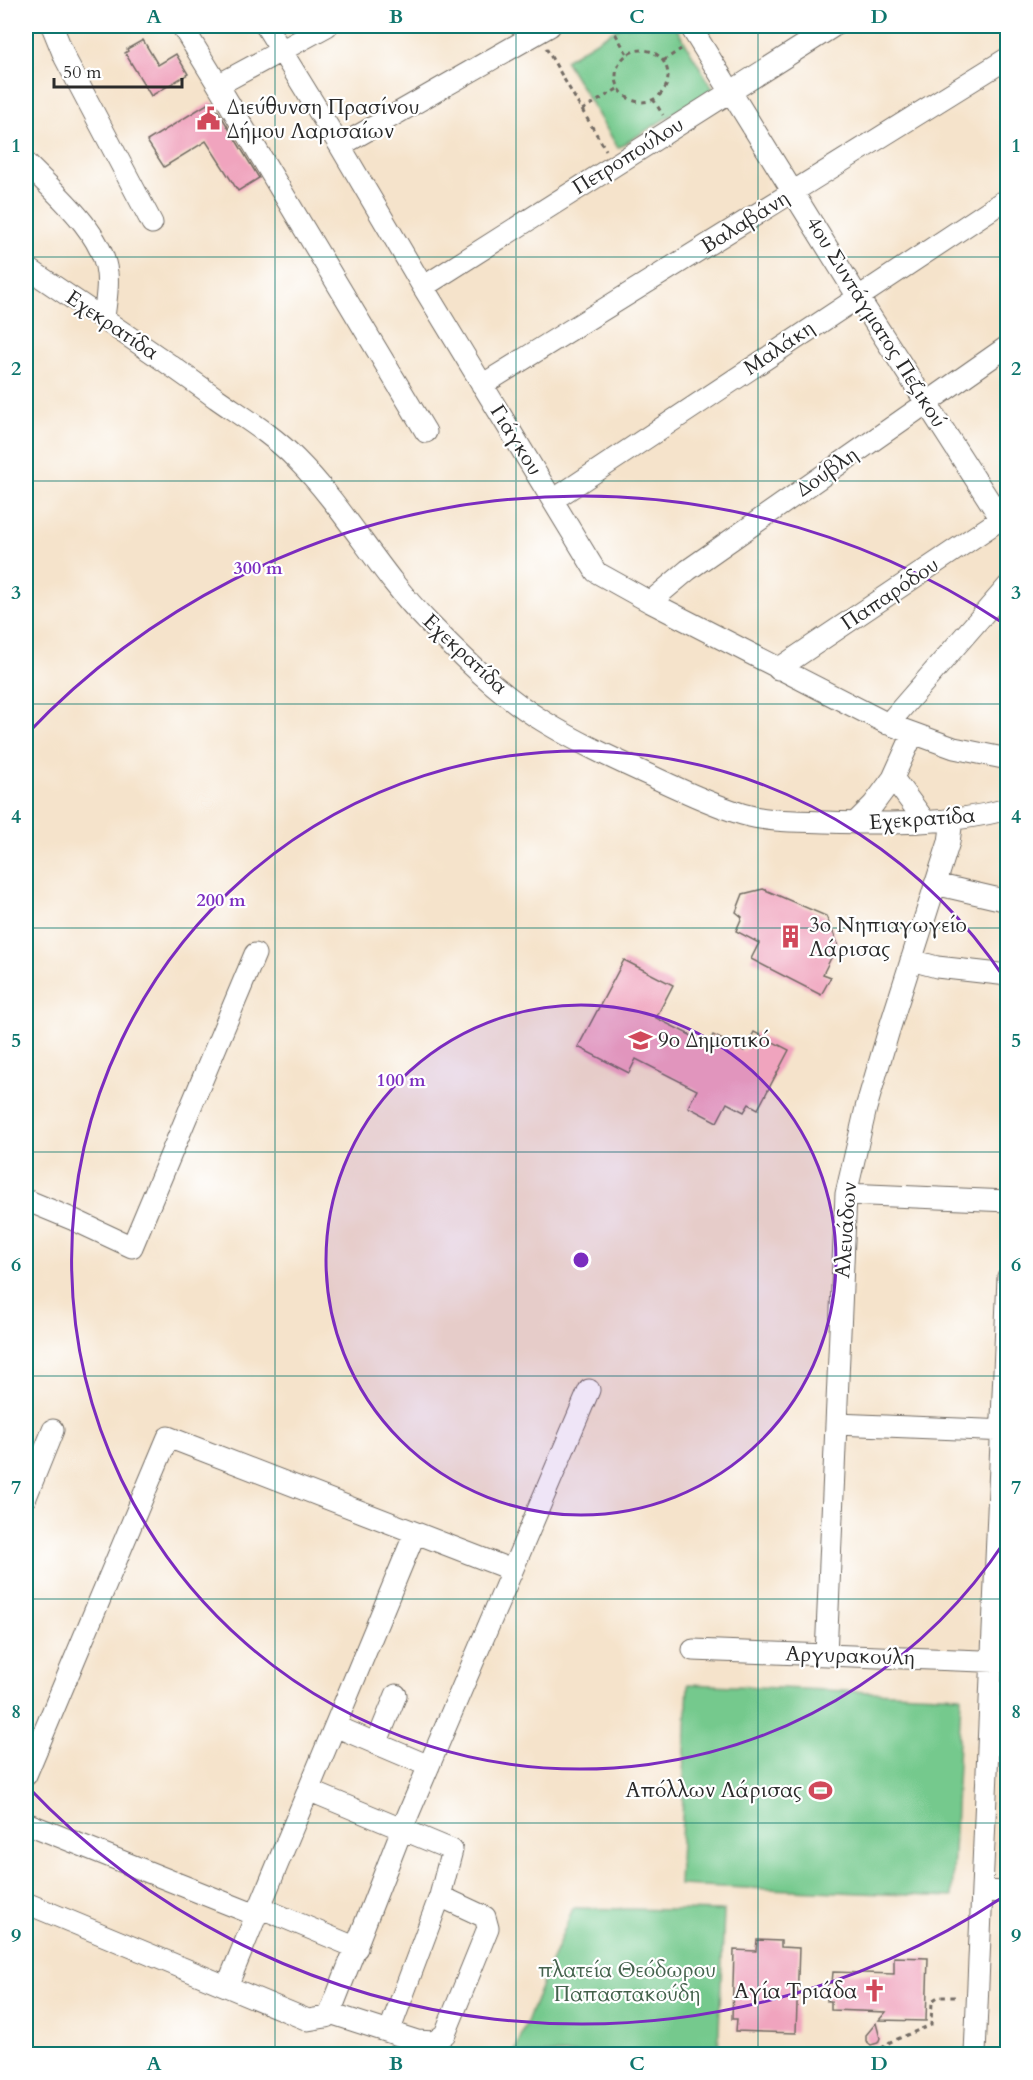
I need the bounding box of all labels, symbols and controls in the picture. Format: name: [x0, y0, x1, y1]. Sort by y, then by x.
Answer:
text: A: [146, 3, 162, 30]
text: B: [389, 3, 403, 30]
text: C: [629, 3, 645, 30]
text: D: [870, 3, 888, 30]
scale bar: [54, 51, 182, 89]
text: 50 m: [63, 60, 102, 85]
place label: Διεύθυνση Πρασίνου Δήμου Λαρισαίων: [227, 93, 419, 146]
public building icon: Διεύθυνση Πρασίνου Δήμου Λαρισαίων: [196, 106, 222, 132]
street label: Πετροπούλου: [567, 110, 689, 202]
text: 1: [11, 132, 21, 159]
text: 1: [1011, 132, 1021, 159]
street label: Βαλαβάνη: [695, 184, 795, 260]
street label: 4ου Συντάγματος Πεζικού: [799, 211, 953, 433]
street label: Εχεκρατίδα: [60, 283, 164, 367]
street label: Μαλάκη: [738, 314, 820, 382]
text: 2: [11, 355, 21, 382]
text: 2: [1011, 355, 1021, 382]
street label: Γιάγκου: [483, 399, 549, 481]
street label: Δούβλη: [790, 440, 864, 504]
street label: Παπαρόδου: [835, 551, 945, 637]
text: 300 m: [233, 556, 283, 581]
text: 3: [11, 579, 21, 606]
text: 3: [1011, 579, 1021, 606]
street label: Εχεκρατίδα: [416, 607, 514, 701]
street label: Εχεκρατίδα: [868, 801, 976, 837]
text: 4: [11, 803, 21, 830]
text: 4: [1011, 803, 1021, 830]
text: 200 m: [196, 888, 246, 913]
place label: 3o Νηπιαγωγείο Λάρισας: [809, 911, 967, 964]
building icon: 3o Νηπιαγωγείο Λάρισας: [778, 924, 804, 950]
place label: 9ο Δημοτικό: [658, 1026, 770, 1055]
text: 5: [11, 1027, 21, 1054]
school or university icon: 9ο Δημοτικό: [627, 1027, 653, 1053]
text: 5: [1011, 1027, 1021, 1054]
text: 100 m: [376, 1068, 426, 1093]
street label: Αλευάδων: [828, 1181, 864, 1279]
centre of rings: [571, 1250, 591, 1270]
text: 6: [11, 1251, 21, 1278]
text: 6: [1011, 1251, 1021, 1278]
text: 7: [11, 1474, 21, 1501]
text: 7: [1011, 1474, 1021, 1501]
street label: Αργυρακούλη: [785, 1639, 915, 1673]
text: 8: [11, 1698, 21, 1725]
text: 8: [1011, 1698, 1021, 1725]
place label: Απόλλων Λάρισας: [626, 1776, 802, 1805]
sports icon: Απόλλων Λάρισας: [807, 1777, 833, 1803]
text: 9: [11, 1922, 21, 1949]
text: 9: [1011, 1922, 1021, 1949]
park label: πλατεία Θεόδωρου Παπαστακούδη: [538, 1956, 716, 2009]
place label: Αγία Τριάδα: [734, 1977, 857, 2006]
church icon: Αγία Τριάδα: [862, 1978, 888, 2004]
text: A: [146, 2050, 162, 2077]
text: B: [389, 2050, 403, 2077]
text: C: [629, 2050, 645, 2077]
text: D: [870, 2050, 888, 2077]

